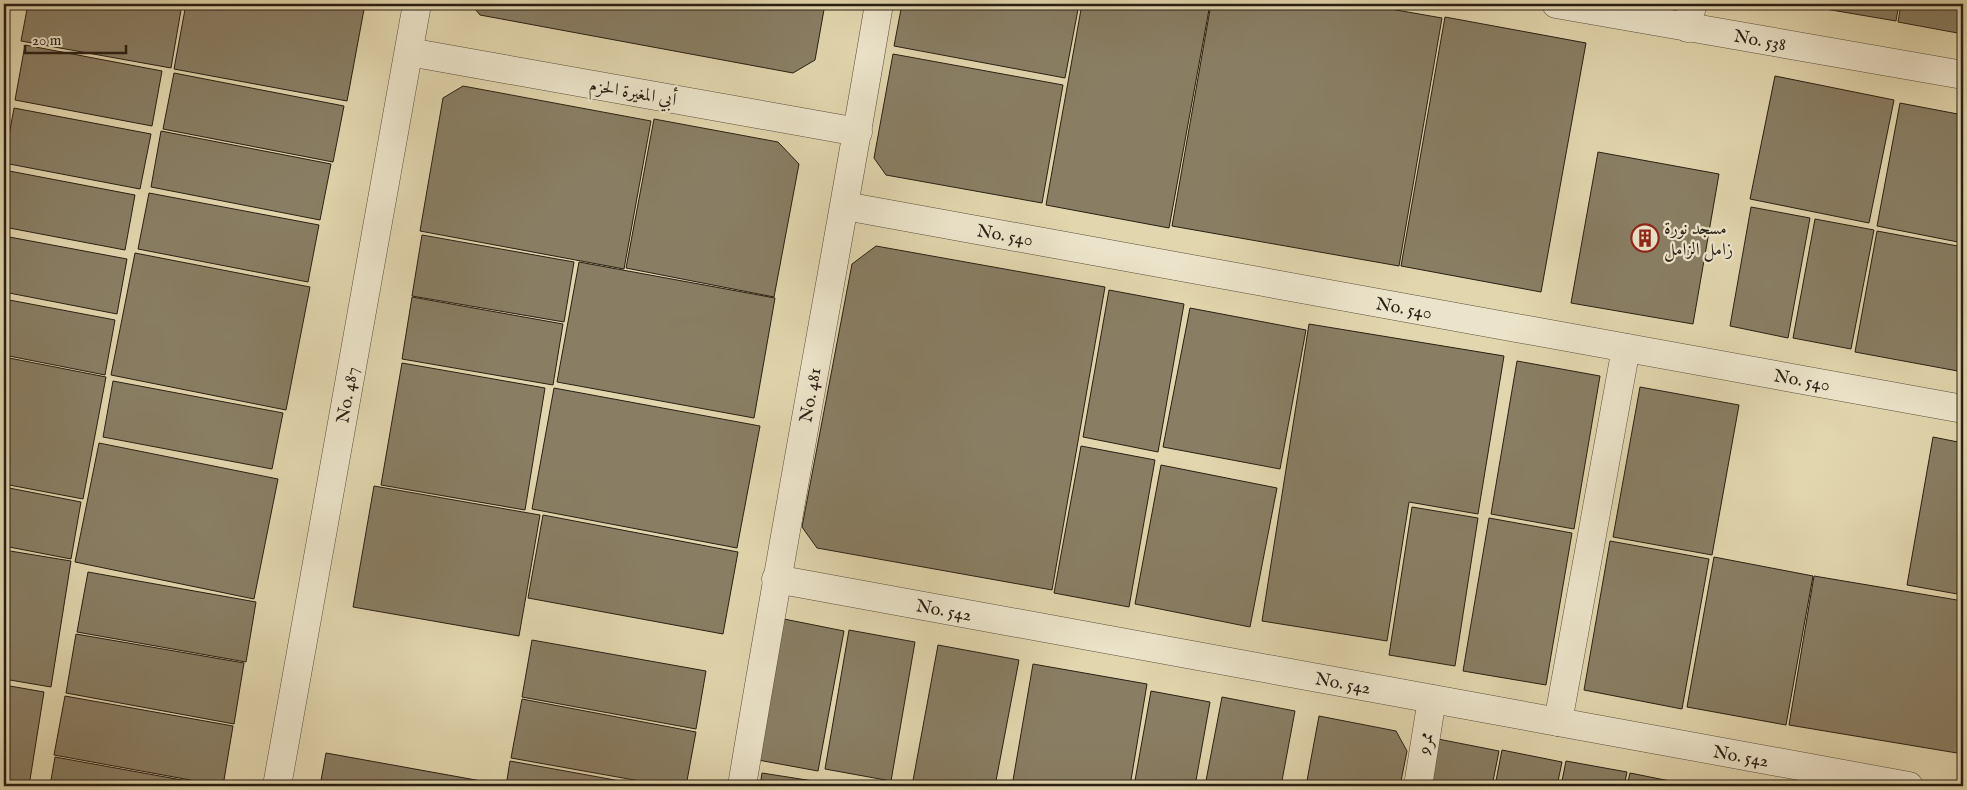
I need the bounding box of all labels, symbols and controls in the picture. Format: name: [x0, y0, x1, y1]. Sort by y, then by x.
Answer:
scale bar: [25, 22, 126, 54]
street label: No. 538: [1732, 26, 1788, 57]
text: 20 m: [32, 31, 62, 50]
street label: أبي المغيرة الحزم: [587, 72, 679, 116]
place label: مسجد نورة زامل الزامل: [1664, 218, 1733, 262]
street label: No. 540: [975, 220, 1035, 253]
building icon: مسجد نورة زامل الزامل: [1630, 223, 1660, 253]
street label: No. 540: [1374, 293, 1434, 326]
street label: No. 487: [332, 365, 365, 425]
street label: No. 540: [1772, 365, 1832, 398]
street label: No. 481: [795, 366, 828, 424]
street label: No. 542: [914, 595, 973, 628]
street label: No. 542: [1313, 668, 1372, 701]
street label: ممر9: [1413, 730, 1440, 757]
street label: No. 542: [1711, 741, 1770, 774]

